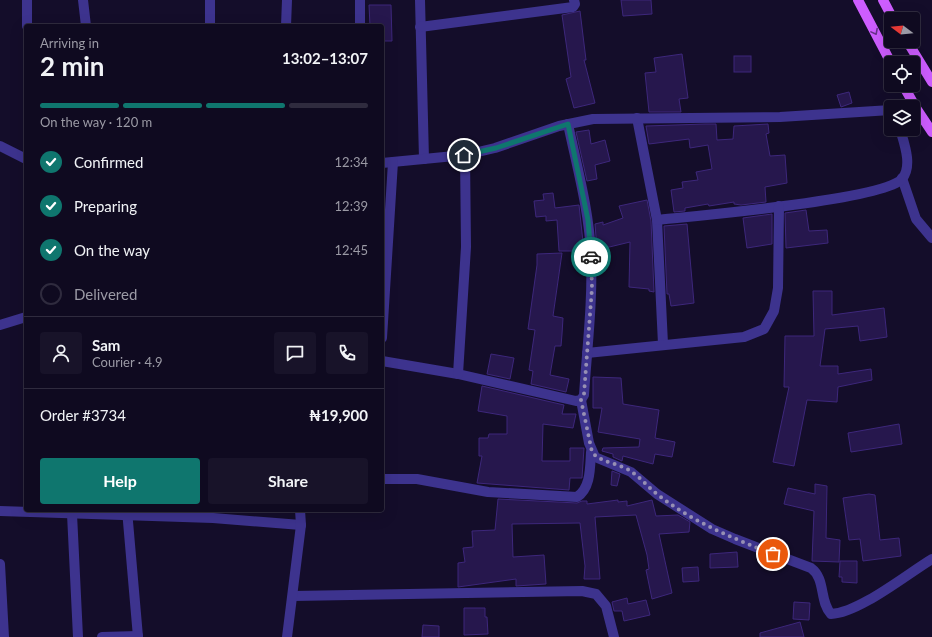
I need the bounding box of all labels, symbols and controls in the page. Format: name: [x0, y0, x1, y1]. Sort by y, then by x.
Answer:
north arrow: [884, 12, 920, 48]
map controls: [884, 12, 920, 136]
one-way arrow: [870, 27, 877, 35]
text: Arriving in: [40, 35, 99, 51]
text: 13:02–13:07: [282, 49, 368, 67]
text: 2 min: [40, 50, 104, 82]
button: locate: [884, 56, 920, 92]
button: layers: [884, 100, 920, 136]
text: On the way · 120 m: [40, 114, 152, 130]
pin: [447, 138, 481, 172]
icon: home: [453, 144, 475, 166]
icon: check: [40, 151, 62, 173]
text: Confirmed: [74, 153, 143, 171]
text: 12:34: [335, 154, 368, 170]
icon: check: [40, 195, 62, 217]
text: Preparing: [74, 197, 137, 215]
text: 12:39: [335, 198, 368, 214]
courier: [571, 237, 611, 277]
icon: check: [40, 239, 62, 261]
text: On the way: [74, 241, 150, 259]
text: 12:45: [335, 242, 368, 258]
icon: car: [580, 246, 602, 268]
text: Delivered: [74, 285, 137, 303]
button: person: [40, 332, 82, 374]
button: chat: [274, 332, 316, 374]
button: phone: [326, 332, 368, 374]
text: Sam: [92, 336, 120, 354]
text: Courier · 4.9: [92, 354, 163, 370]
text: Order #3734: [40, 406, 126, 424]
text: ₦19,900: [309, 406, 368, 424]
button: Help: [40, 458, 200, 504]
button: Share: [208, 458, 368, 504]
pin: [756, 537, 790, 571]
icon: bag: [762, 543, 784, 565]

